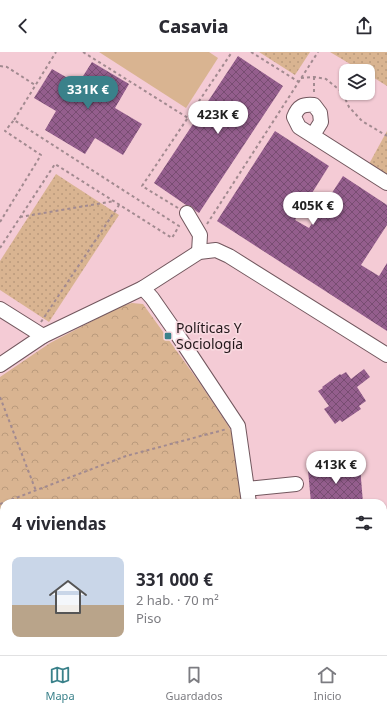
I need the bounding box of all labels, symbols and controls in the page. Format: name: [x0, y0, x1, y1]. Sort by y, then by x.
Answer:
text: Casavia: [159, 14, 228, 38]
icon: back: [12, 15, 34, 37]
icon: share: [353, 15, 375, 37]
map controls: [339, 64, 375, 100]
button: layers: [339, 64, 375, 100]
pin: 331K €: [55, 76, 121, 110]
text: 331K €: [67, 80, 109, 98]
pin: 423K €: [185, 101, 251, 135]
text: 423K €: [197, 105, 239, 123]
pin: 405K €: [280, 192, 346, 226]
text: 405K €: [292, 196, 334, 214]
place label: Políticas Y Sociología: [176, 318, 243, 353]
marker: Políticas Y Sociología: [163, 331, 173, 341]
pin: 413K €: [303, 451, 369, 485]
text: 413K €: [315, 455, 357, 473]
text: 4 viviendas: [12, 512, 106, 535]
icon: filters: [353, 512, 375, 534]
text: 331 000 €: [136, 568, 213, 591]
icon: home: [44, 573, 92, 621]
text: 2 hab. · 70 m²: [136, 591, 219, 609]
text: Piso: [136, 609, 161, 627]
tab: Mapa: [45, 664, 75, 703]
tab: Guardados: [166, 664, 222, 703]
tab: Inicio: [313, 664, 342, 703]

